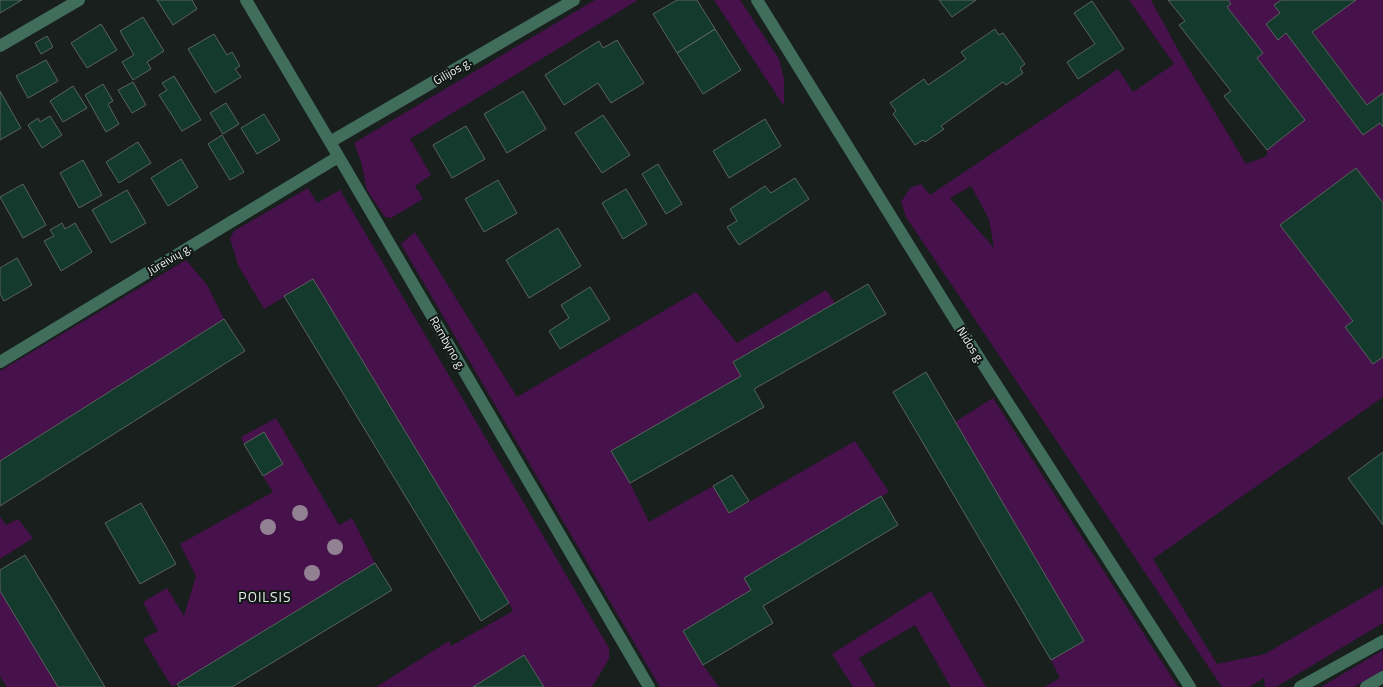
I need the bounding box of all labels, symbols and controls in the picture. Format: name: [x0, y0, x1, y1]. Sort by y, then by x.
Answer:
street label: Gilijos g.: [429, 52, 475, 90]
street label: Jūreivių g.: [143, 238, 195, 280]
street label: Rambyno g.: [425, 312, 471, 374]
street label: Nidos g.: [952, 323, 990, 367]
district label: POILSIS: [238, 586, 292, 607]

